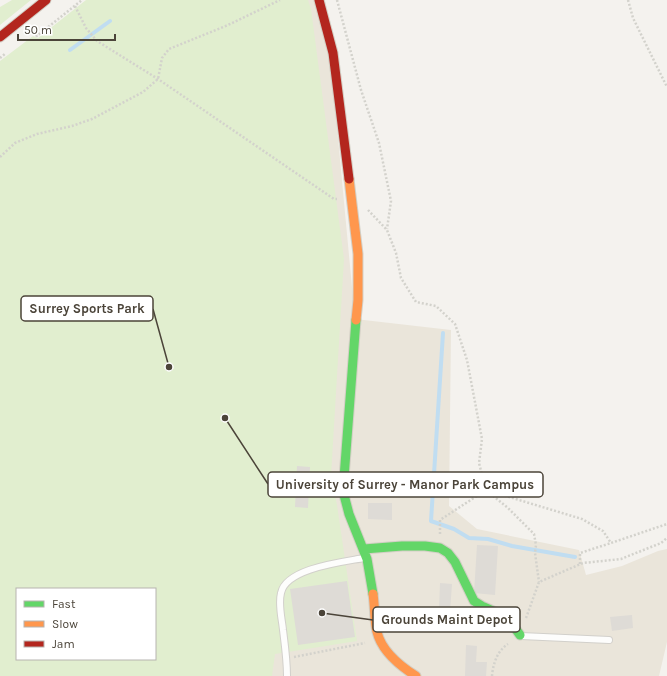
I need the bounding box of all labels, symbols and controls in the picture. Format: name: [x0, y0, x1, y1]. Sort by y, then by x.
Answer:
scale bar: [18, 16, 115, 42]
text: 50 m: [24, 23, 52, 37]
callout: Surrey Sports Park: [21, 296, 153, 321]
text: Surrey Sports Park: [29, 301, 145, 316]
callout: University of Surrey - Manor Park Campus: [268, 472, 543, 497]
text: University of Surrey - Manor Park Campus: [276, 477, 534, 492]
legend: [16, 588, 156, 660]
text: Fast: [52, 597, 76, 611]
callout: Grounds Maint Depot: [373, 607, 520, 632]
text: Grounds Maint Depot: [381, 612, 513, 627]
text: Slow: [52, 617, 78, 631]
text: Jam: [52, 637, 75, 651]

